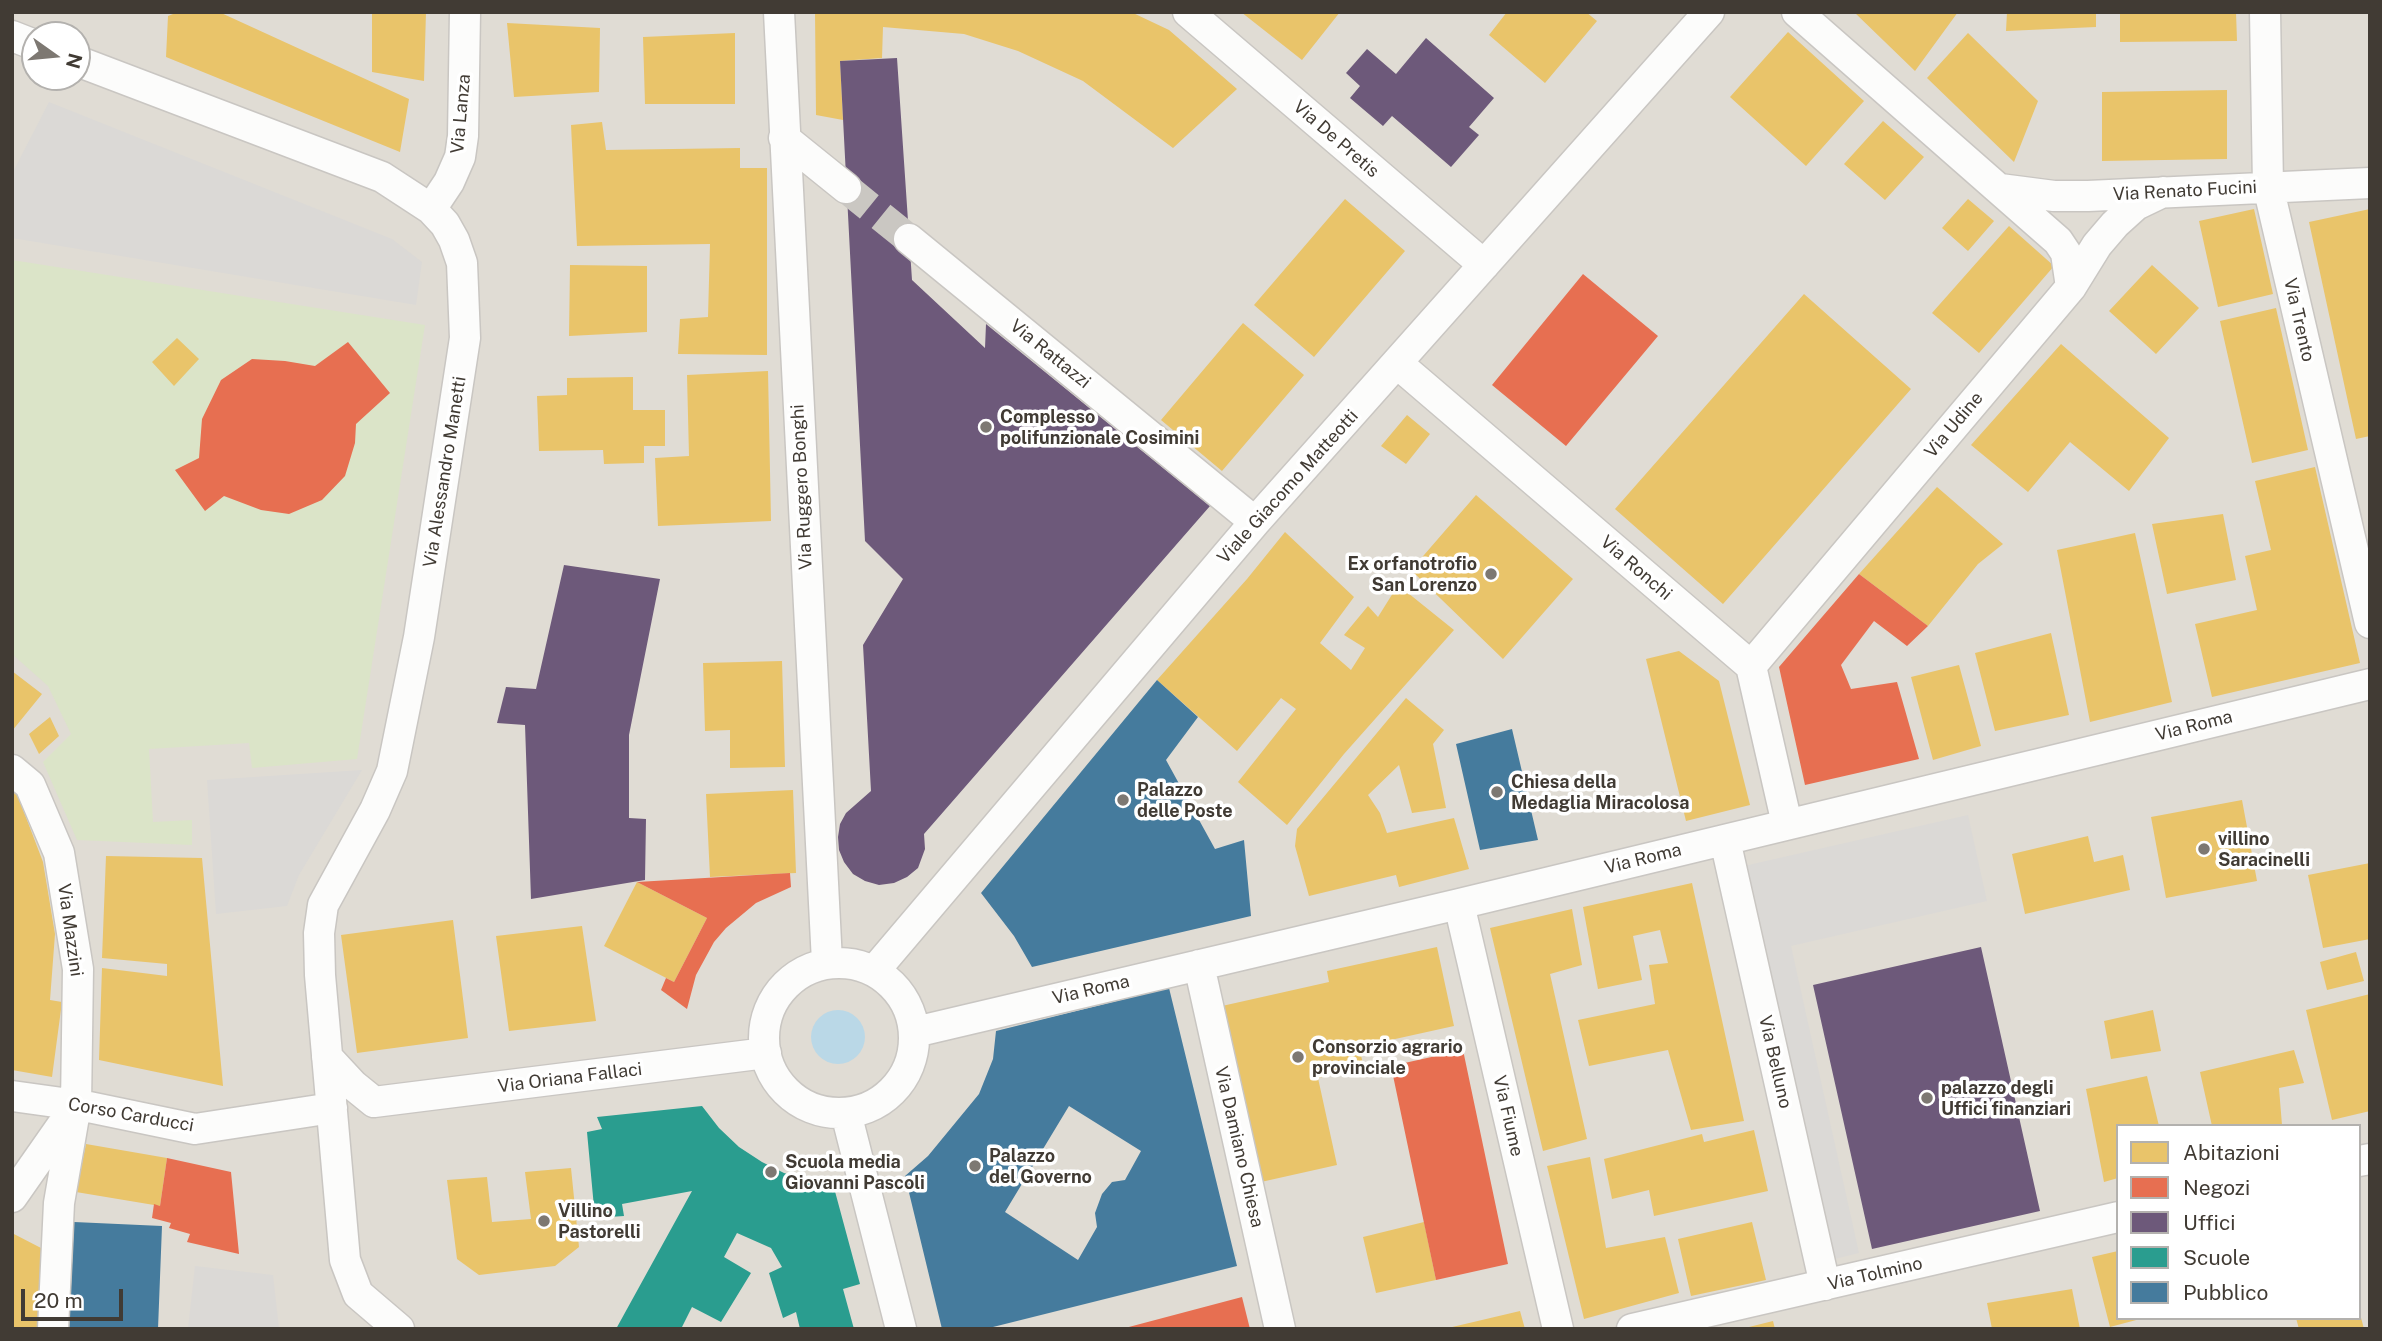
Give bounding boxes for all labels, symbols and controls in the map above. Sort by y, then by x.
north arrow [21,21,91,91]
text: N [62,51,87,71]
street label: Via Lanza [447,73,475,155]
street label: Via De Pretis [1289,96,1383,182]
street label: Via Renato Fucini [2112,176,2258,206]
street label: Via Trento [2279,276,2319,364]
street label: Via Rattazzi [1005,315,1095,393]
street label: Via Alessandro Manetti [419,375,471,569]
street label: Via Udine [1920,388,1988,462]
street label: Via Ruggero Bonghi [787,404,817,570]
place label: Complesso polifunzionale Cosimini [1000,406,1199,448]
street label: Viale Giacomo Matteotti [1213,406,1363,568]
marker: Complesso polifunzionale Cosimini [978,419,994,435]
street label: Via Ronchi [1596,531,1676,605]
place label: Ex orfanotrofio San Lorenzo [1347,553,1477,596]
marker: Ex orfanotrofio San Lorenzo [1483,566,1499,582]
street label: Via Roma [2153,706,2235,746]
place label: Chiesa della Medaglia Miracolosa [1511,771,1689,814]
place label: Palazzo delle Poste [1137,779,1233,822]
marker: Chiesa della Medaglia Miracolosa [1489,784,1505,800]
marker: Palazzo delle Poste [1115,792,1131,808]
place label: villino Saracinelli [2218,828,2310,870]
street label: Via Roma [1602,839,1684,879]
marker: villino Saracinelli [2196,841,2212,857]
street label: Via Mazzini [53,882,87,978]
street label: Via Roma [1050,971,1132,1009]
street label: Via Belluno [1754,1013,1796,1111]
place label: Consorzio agrario provinciale [1312,1036,1463,1078]
marker: Consorzio agrario provinciale [1290,1049,1306,1065]
street label: Via Oriana Fallaci [497,1058,643,1098]
street label: Via Damiano Chiesa [1210,1064,1268,1230]
street label: Via Fiume [1488,1073,1528,1159]
place label: palazzo degli Uffici finanziari [1941,1077,2071,1120]
marker: palazzo degli Uffici finanziari [1919,1090,1935,1106]
street label: Corso Carducci [66,1093,196,1137]
legend [2116,1124,2361,1320]
text: Abitazioni [2183,1140,2280,1165]
place label: Palazzo del Governo [989,1145,1092,1188]
place label: Scuola media Giovanni Pascoli [785,1151,925,1194]
marker: Palazzo del Governo [967,1158,983,1174]
marker: Scuola media Giovanni Pascoli [763,1164,779,1180]
text: Negozi [2183,1175,2250,1200]
place label: Villino Pastorelli [558,1200,641,1242]
text: Uffici [2183,1210,2235,1235]
marker: Villino Pastorelli [536,1213,552,1229]
text: Scuole [2183,1245,2250,1270]
street label: Via Tolmino [1826,1253,1924,1295]
scale bar [24,1274,126,1318]
text: Pubblico [2183,1280,2268,1305]
text: 20 m [34,1288,83,1313]

